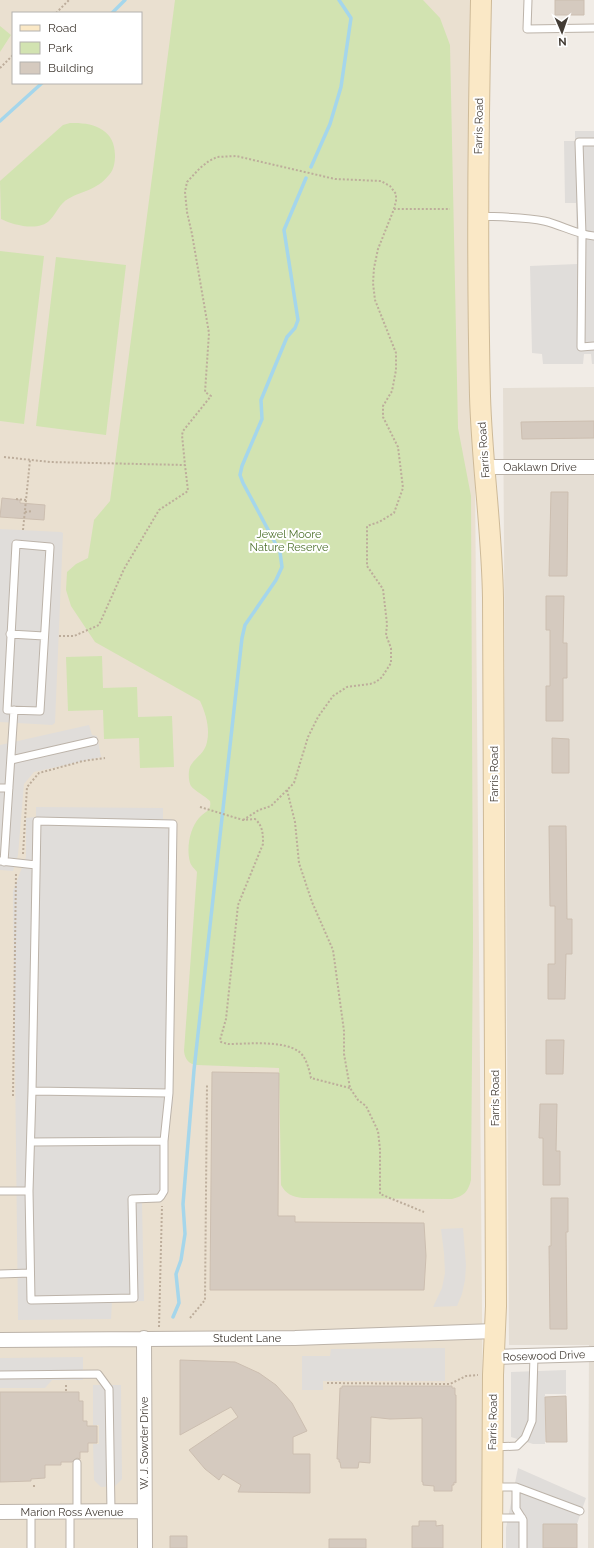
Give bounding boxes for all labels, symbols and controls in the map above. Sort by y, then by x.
legend [12,12,142,84]
north arrow [542,12,582,52]
text: Road [48,21,77,35]
text: N [558,35,567,48]
text: Park [48,41,73,55]
text: Building [48,61,94,75]
street label: Farris Road [472,98,486,154]
street label: Farris Road [476,421,492,479]
street label: Oaklawn Drive [503,461,577,474]
park label: Jewel Moore Nature Reserve [250,528,329,554]
street label: Farris Road [488,746,501,802]
street label: Farris Road [489,1070,502,1126]
street label: Student Lane [213,1332,282,1345]
street label: Rosewood Drive [502,1348,586,1364]
street label: Farris Road [486,1394,500,1450]
street label: W. J. Sowder Drive [138,1396,151,1490]
street label: Marion Ross Avenue [21,1506,124,1519]

